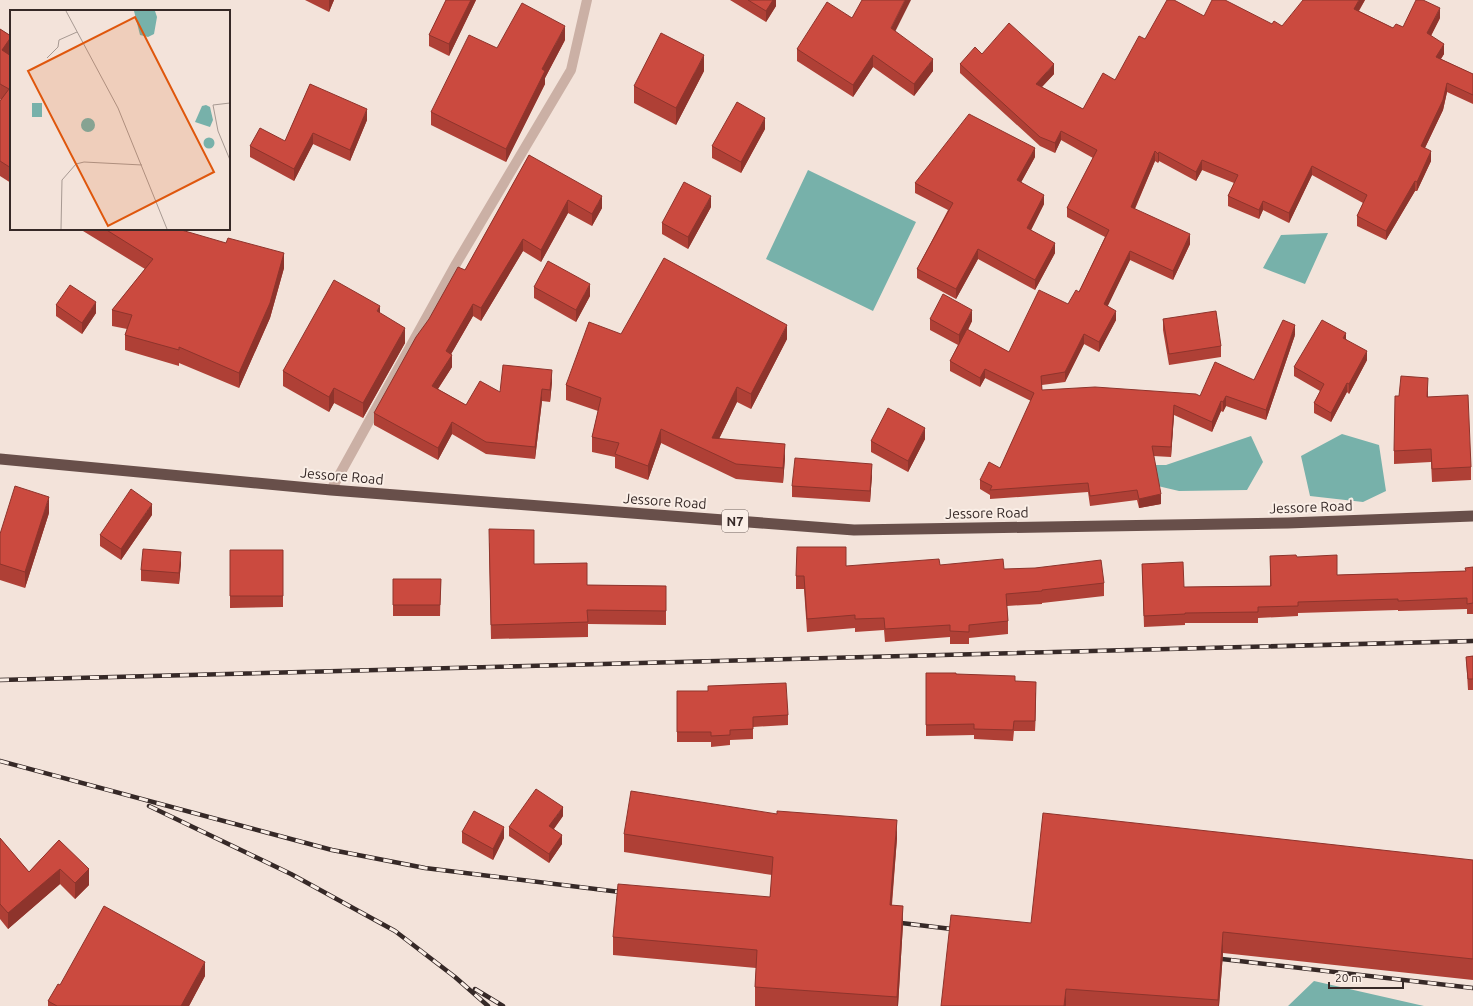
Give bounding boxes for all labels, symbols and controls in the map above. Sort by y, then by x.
inset map [10,10,230,230]
street label: Jessore Road [300,464,384,488]
street label: Jessore Road [623,490,707,512]
street label: Jessore Road [1269,498,1353,516]
street label: Jessore Road [945,504,1029,522]
road number: N7 [722,510,748,532]
scale bar [1329,964,1403,990]
text: 20 m [1335,971,1362,984]

